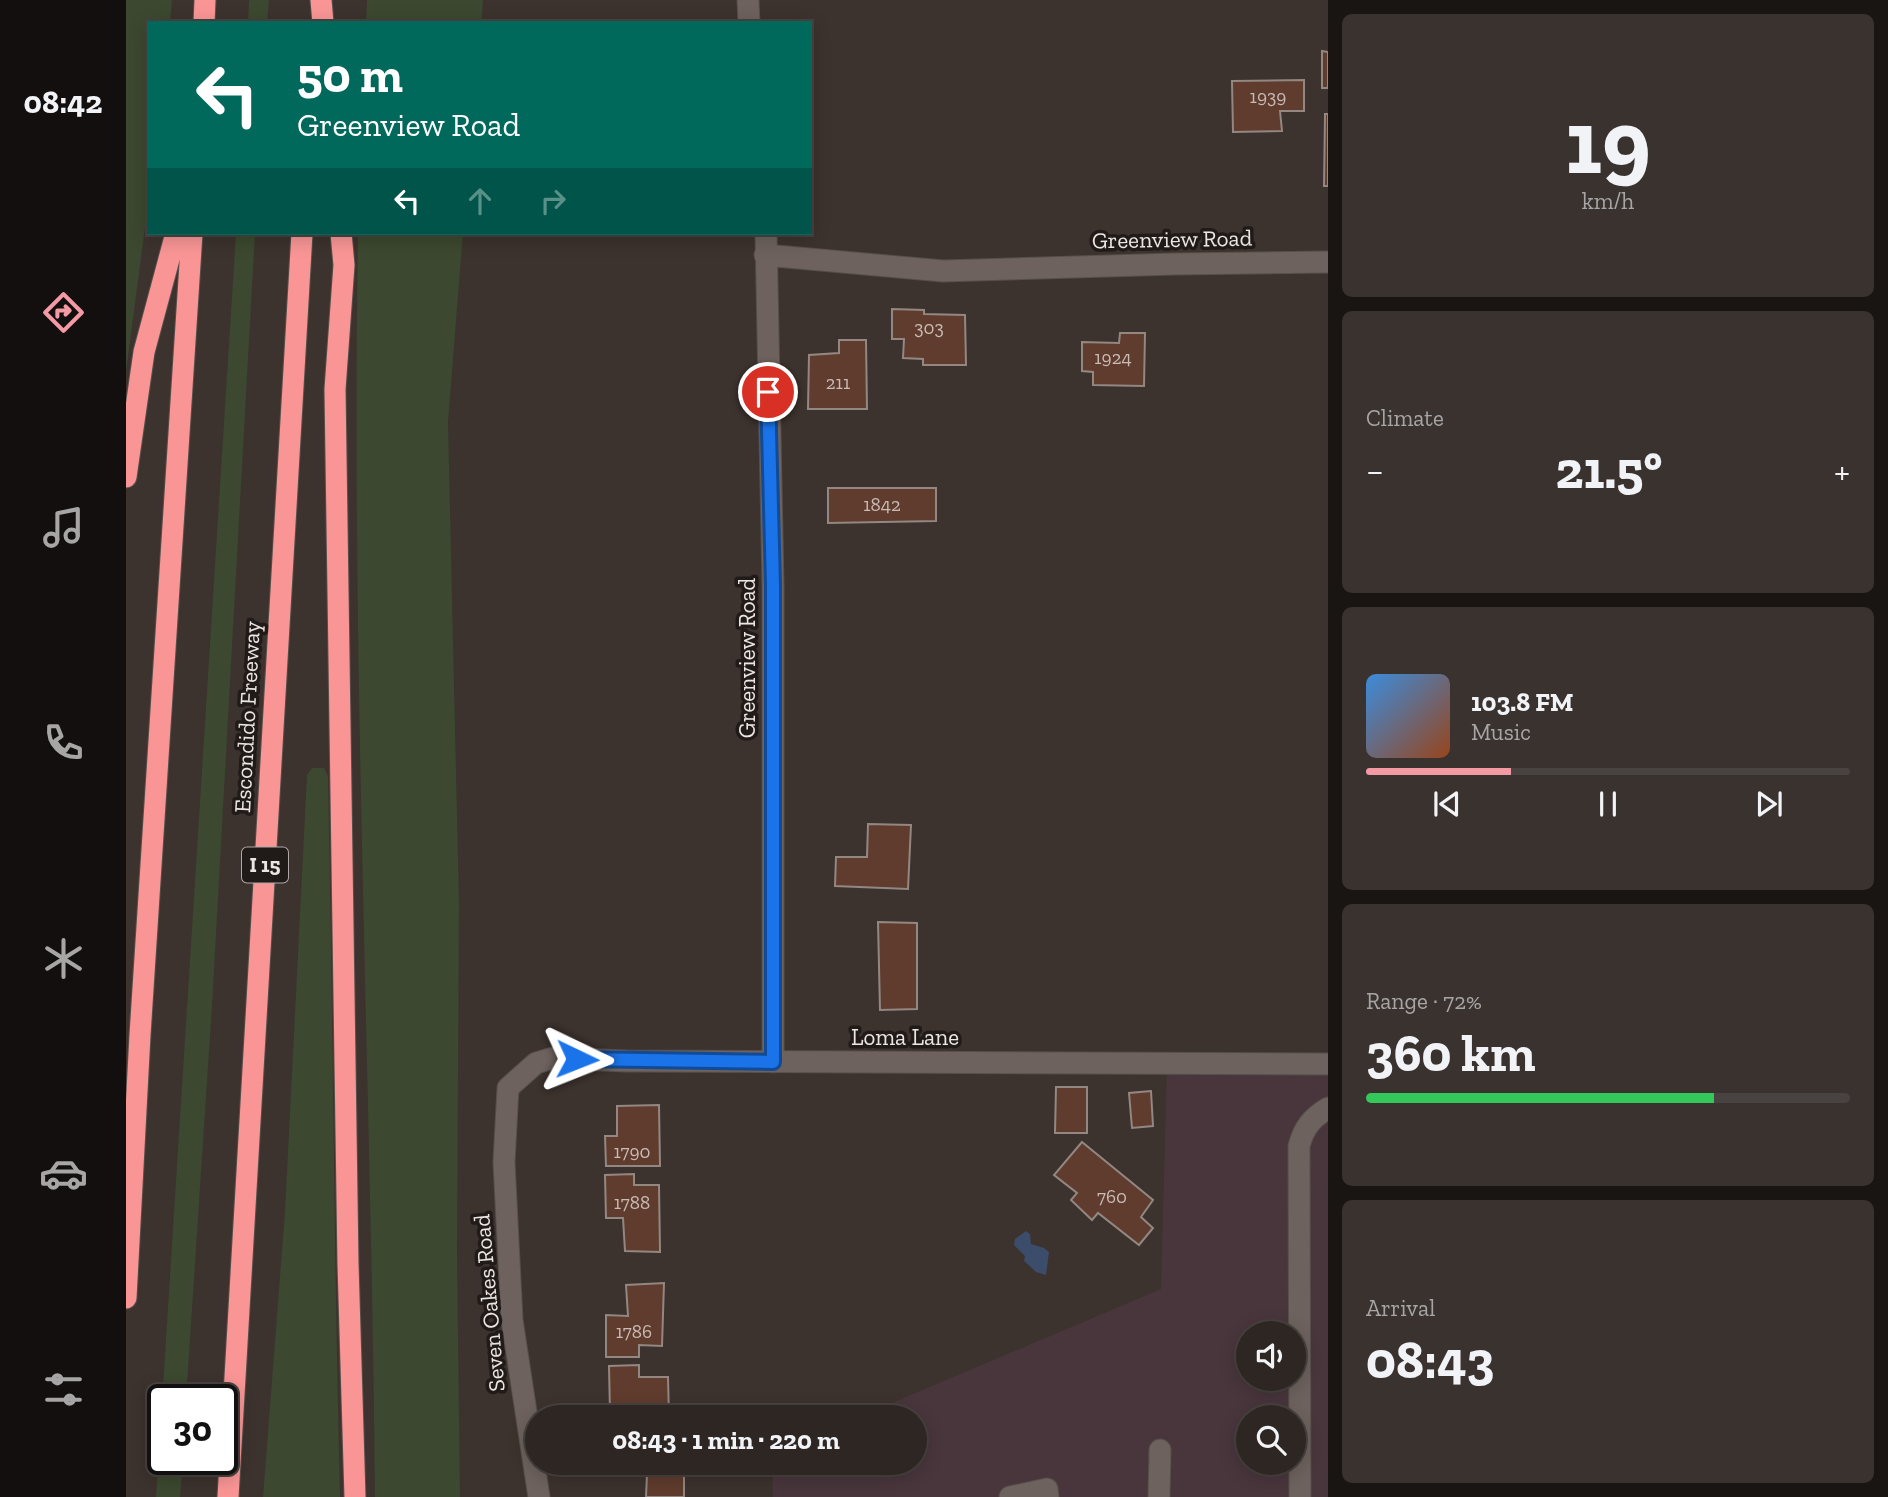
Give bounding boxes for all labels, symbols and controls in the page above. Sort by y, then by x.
text: 50 m [297,46,403,105]
icon: left [182,49,273,140]
text: 08:42 [23,83,103,121]
house number: 1939 [1250,85,1286,108]
text: 19 [1565,87,1651,196]
text: Greenview Road [297,106,520,144]
icon: left [388,182,426,220]
icon: ahead [461,182,499,220]
icon: right [534,182,572,220]
text: km/h [1582,187,1634,215]
street label: Greenview Road [1092,224,1253,254]
icon: directions [39,288,88,337]
house number: 303 [914,316,944,339]
house number: 1924 [1094,346,1132,369]
pin [738,362,798,422]
house number: 211 [826,371,850,394]
icon: arrive [749,373,787,411]
text: Climate [1366,404,1444,432]
text: 21.5° [1555,439,1662,501]
text: − [1366,448,1384,494]
text: + [1834,448,1850,494]
house number: 1842 [863,493,901,516]
icon: music [39,503,88,552]
street label: Greenview Road [733,577,761,738]
street label: Escondido Freeway [228,620,266,814]
text: 103.8 FM [1471,686,1573,718]
icon: phone [39,718,88,767]
text: Music [1471,718,1531,746]
icon: previous [1428,785,1466,823]
icon: pause [1589,785,1627,823]
icon: next [1750,785,1788,823]
road number: I 15 [242,848,288,882]
icon: climate [39,934,88,983]
text: Range · 72% [1366,987,1482,1015]
position arrow [540,1022,614,1096]
text: 360 km [1366,1022,1536,1084]
street label: Loma Lane [851,1023,959,1051]
house number: 1790 [614,1140,651,1163]
icon: car [39,1149,88,1198]
house number: 760 [1097,1185,1127,1208]
house number: 1788 [614,1191,650,1214]
street label: Seven Oakes Road [467,1213,511,1393]
text: Arrival [1366,1294,1435,1322]
house number: 1786 [616,1320,652,1343]
map controls [1236,1321,1306,1475]
button: sound [1236,1321,1306,1391]
text: 08:43 [1366,1329,1494,1391]
icon: filters [39,1365,88,1414]
speed limit sign: 30 [147,1384,238,1475]
button: search [1236,1405,1306,1475]
text: 08:43 · 1 min · 220 m [612,1424,840,1456]

